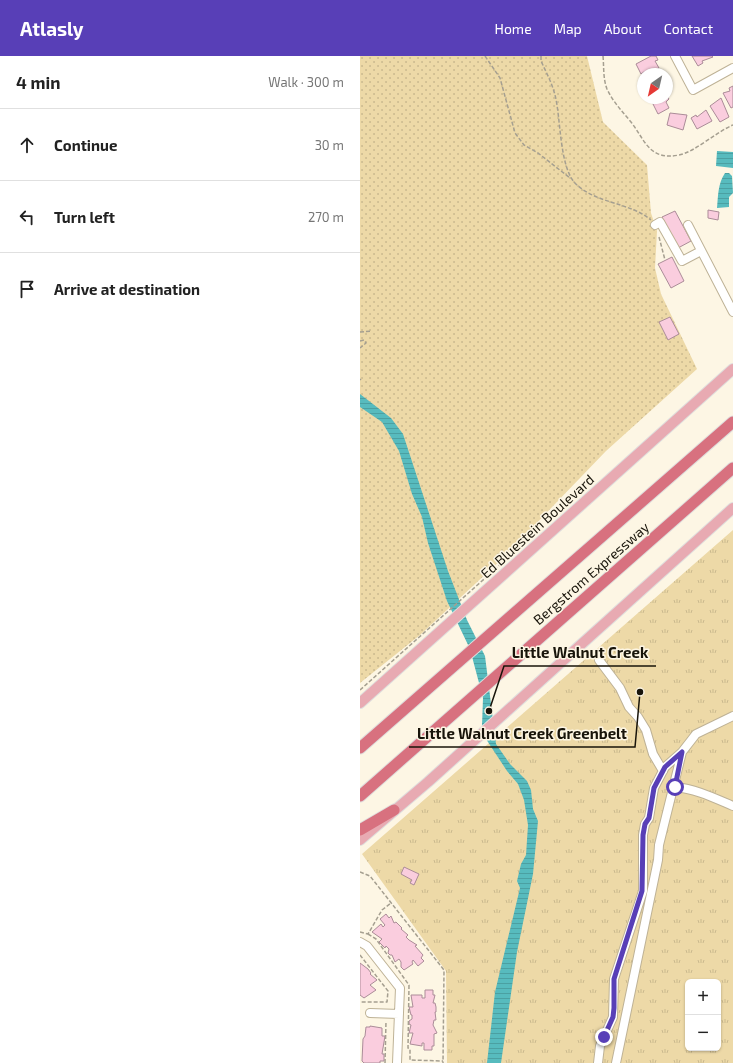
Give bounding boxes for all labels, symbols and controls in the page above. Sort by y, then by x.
text: Atlasly [20,17,84,40]
text: Home [495,20,532,37]
text: Map [554,20,582,37]
text: About [604,20,642,37]
text: Contact [664,20,713,37]
north arrow [637,68,673,104]
text: 4 min [16,72,60,92]
text: Walk · 300 m [268,74,344,90]
icon: ahead [16,134,38,156]
text: Continue [54,136,117,154]
text: 30 m [315,137,344,153]
icon: left [16,206,38,228]
text: Turn left [54,208,115,226]
text: 270 m [308,209,344,225]
icon: arrive [16,278,38,300]
text: Arrive at destination [54,280,200,298]
street label: Ed Bluestein Boulevard [477,471,597,581]
street label: Bergstrom Expressway [530,518,653,628]
callout: Little Walnut Creek [504,639,656,666]
text: Little Walnut Creek [512,643,649,661]
callout: Little Walnut Creek Greenbelt [409,720,635,747]
text: Little Walnut Creek Greenbelt [417,724,627,742]
route start [666,778,684,796]
map controls [685,979,721,1051]
button: + [685,979,721,1015]
button: − [685,1015,721,1051]
route end [595,1028,613,1046]

